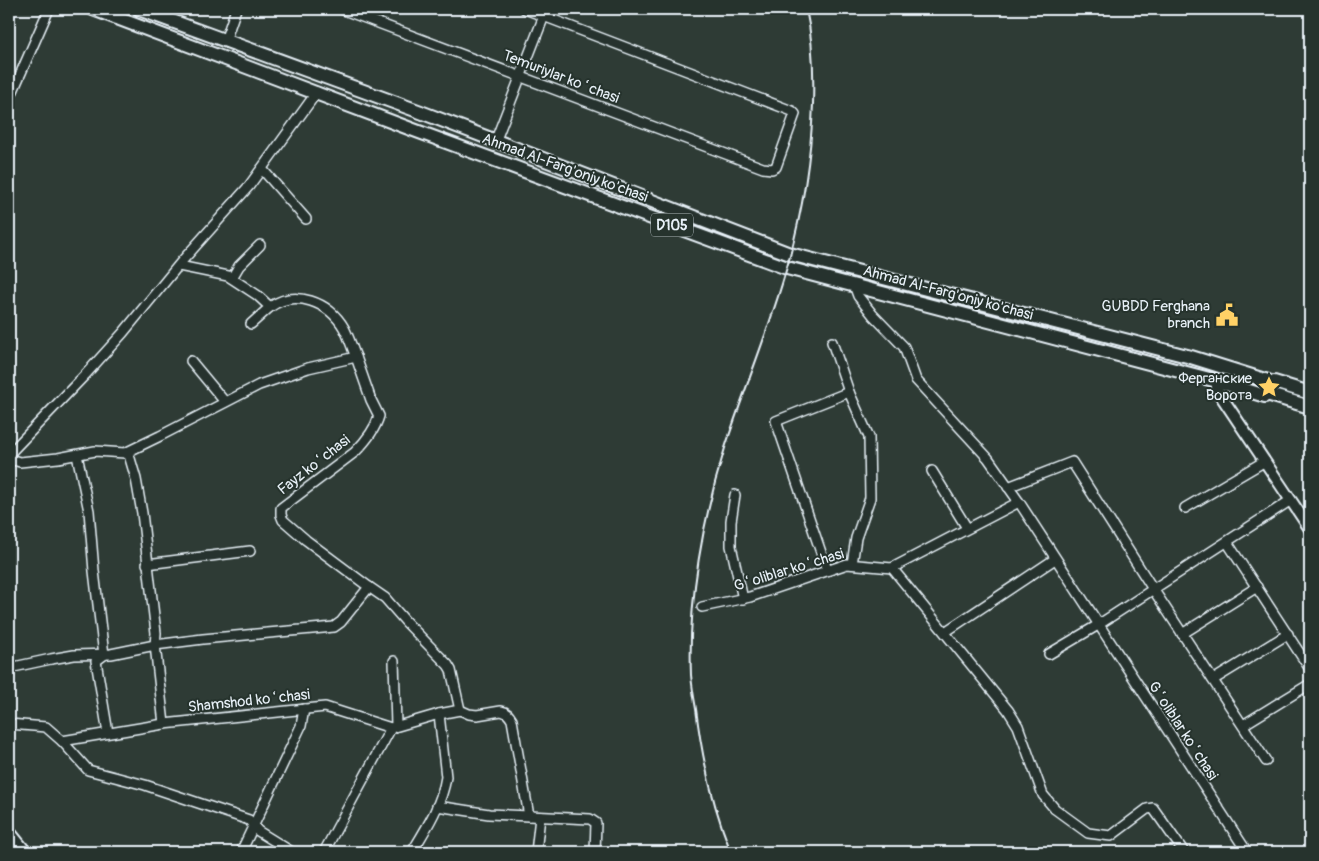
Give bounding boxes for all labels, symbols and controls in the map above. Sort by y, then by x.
street label: Temuriylar koʻchasi [500,46,622,108]
street label: Ahmad Al-Farg'oniy ko'chasi [479,129,651,207]
road number: D105 [651,214,693,236]
street label: Ahmad Al-Farg'oniy ko'chasi [861,261,1035,325]
place label: GUBDD Ferghana branch [1102,297,1210,333]
public building icon: GUBDD Ferghana branch [1214,302,1240,328]
place label: Ферганские Ворота [1178,369,1253,405]
place icon: Ферганские Ворота [1256,374,1282,400]
street label: Fayz koʻchasi [274,431,354,499]
street label: Gʻoliblar koʻchasi [732,544,847,596]
street label: Gʻoliblar koʻchasi [1144,678,1222,784]
street label: Shamshod koʻchasi [187,685,311,717]

